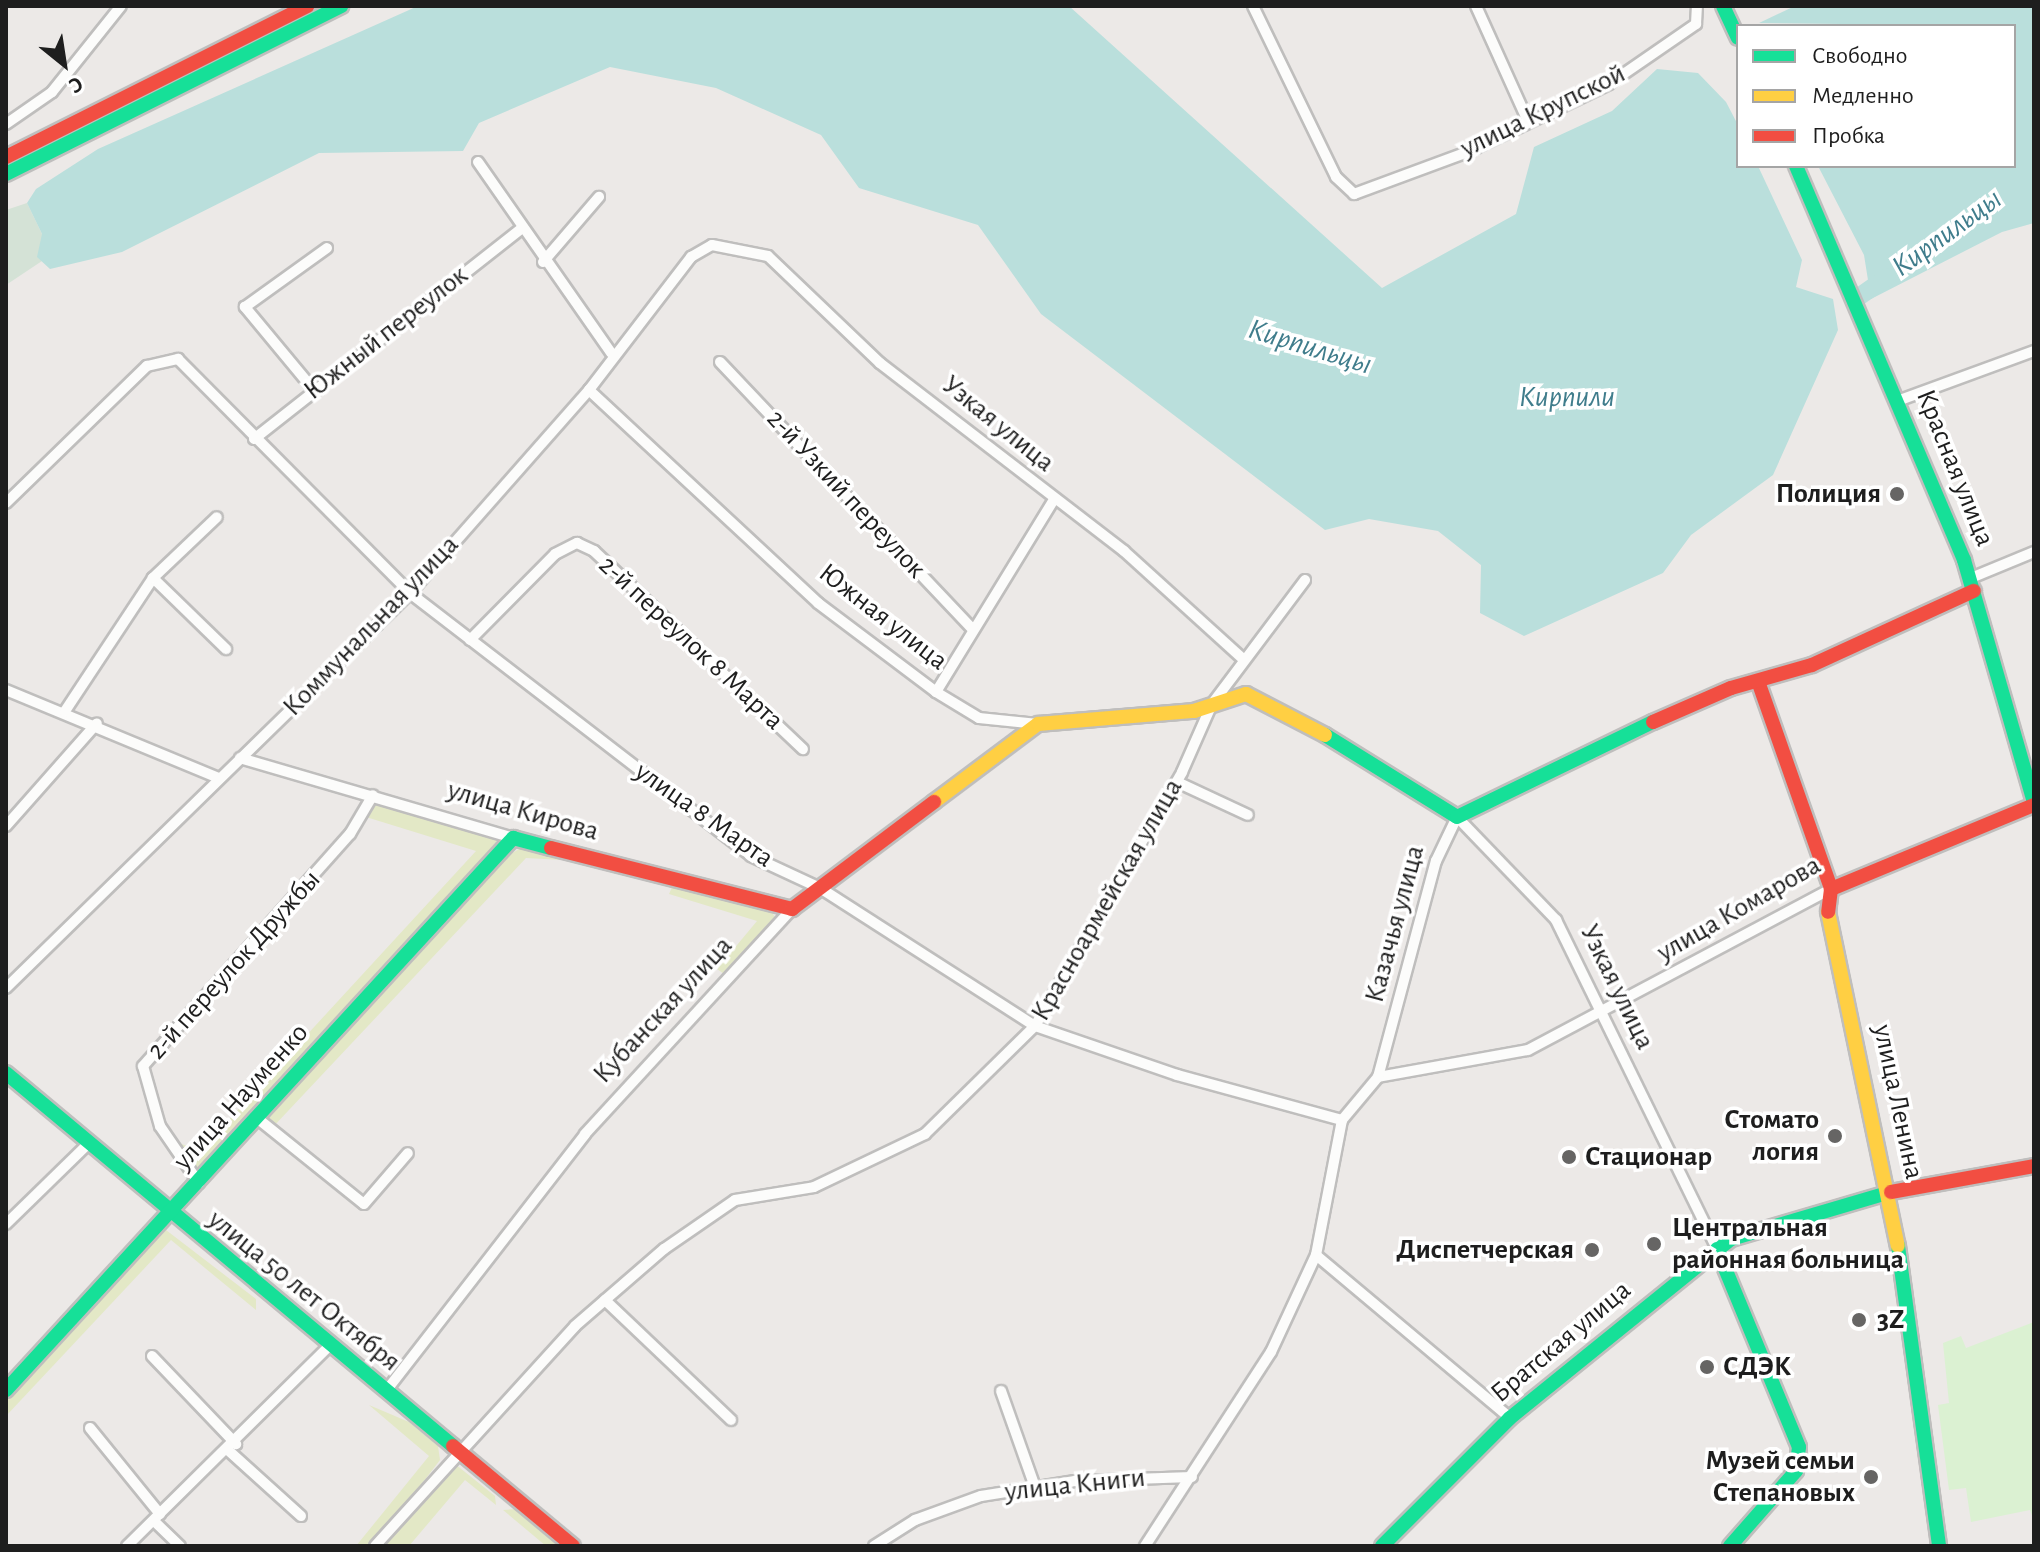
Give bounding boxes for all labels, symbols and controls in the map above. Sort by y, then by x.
north arrow [24,24,104,104]
legend [1736,24,2016,168]
text: Свободно [1812,44,1907,68]
street label: улица Крупской [1455,57,1631,165]
text: С [65,72,87,97]
text: Медленно [1812,84,1914,108]
text: Пробка [1812,124,1885,148]
water label: Кирпильцы [1885,181,2009,285]
street label: Южный переулок [297,259,475,407]
water label: Кирпильцы [1244,311,1376,383]
street label: Узкая улица [935,368,1061,480]
water label: Кирпили [1519,379,1615,415]
street label: Красная улица [1908,385,2002,551]
street label: 2-й Узкий переулок [759,403,933,585]
place label: Полиция [1776,477,1881,511]
marker: Полиция [1888,485,1906,503]
street label: Коммунальная улица [276,528,466,724]
street label: 2-й переулок 8 Марта [592,549,790,737]
street label: Южная улица [812,556,954,678]
street label: улица 8 Марта [628,755,780,875]
street label: улица Кирова [444,773,602,849]
street label: Красноармейская улица [1024,773,1190,1027]
street label: Казачья улица [1358,842,1432,1006]
street label: улица Комарова [1651,849,1827,969]
street label: 2-й переулок Дружбы [140,863,328,1067]
street label: Узкая улица [1572,919,1662,1055]
street label: Кубанская улица [586,929,740,1091]
street label: улица Науменко [166,1017,316,1177]
street label: улица Ленина [1865,1022,1931,1182]
place label: Стомато логия [1724,1103,1819,1169]
marker: Стомато логия [1826,1127,1844,1145]
place label: Стационар [1585,1140,1712,1174]
marker: Стационар [1560,1148,1578,1166]
street label: улица 50 лет Октября [201,1203,407,1379]
place label: Центральная районная больница [1672,1211,1904,1277]
place label: Диспетчерская [1396,1233,1574,1267]
marker: Центральная районная больница [1643,1233,1665,1255]
marker: Диспетчерская [1581,1239,1603,1261]
street label: Братская улица [1484,1274,1638,1410]
place label: 3Z [1877,1303,1904,1337]
marker: 3Z [1848,1309,1870,1331]
place label: СДЭК [1723,1350,1791,1384]
marker: СДЭК [1698,1358,1716,1376]
place label: Музей семьи Степановых [1706,1444,1855,1510]
street label: улица Книги [1003,1461,1147,1509]
marker: Музей семьи Степановых [1862,1468,1880,1486]

